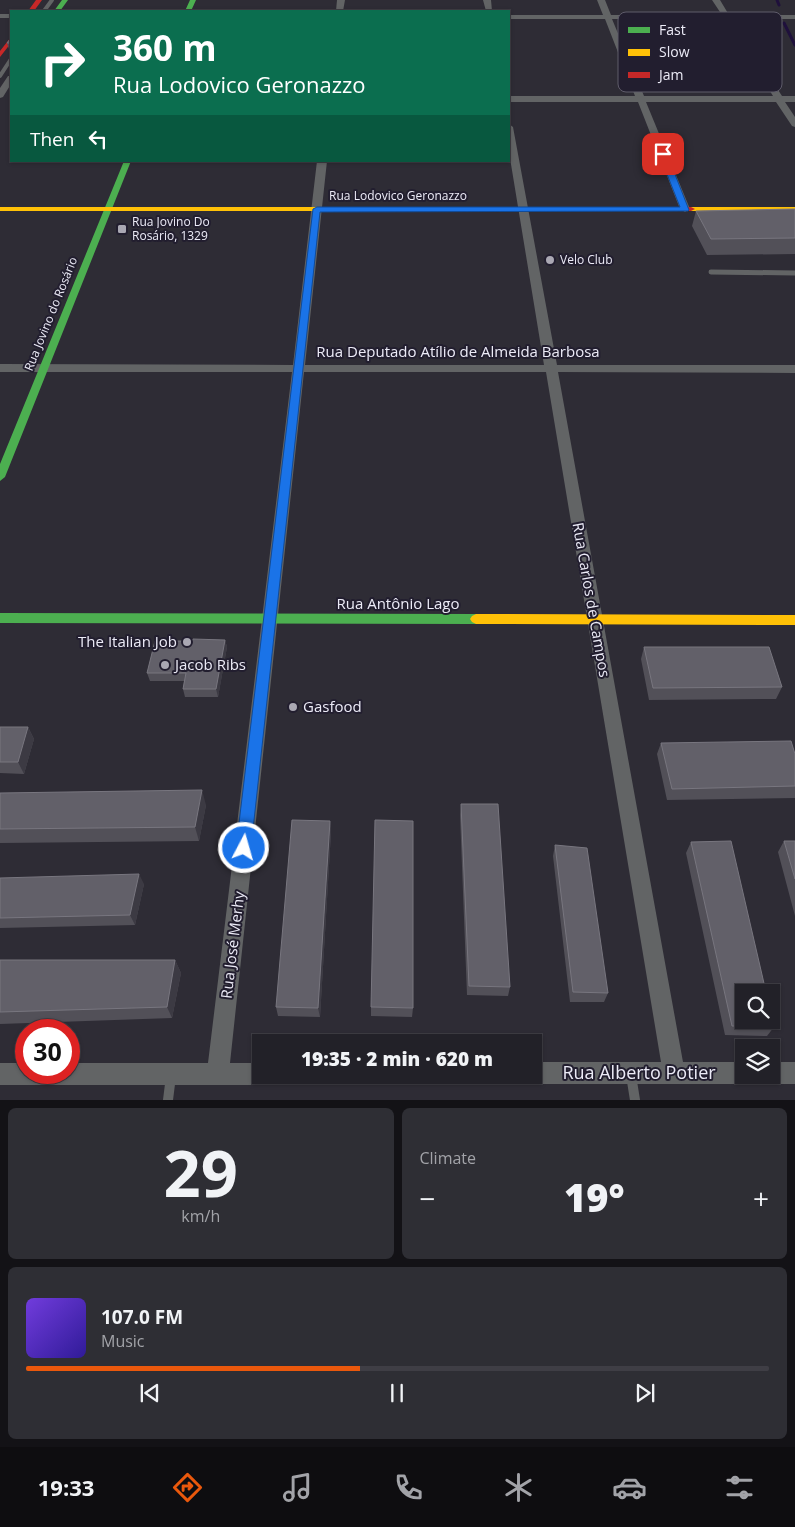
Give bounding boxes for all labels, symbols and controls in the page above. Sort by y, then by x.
legend [618,12,782,92]
text: Fast [659,20,686,39]
text: 360 m [113,24,217,71]
icon: right [30,30,95,95]
text: Slow [659,42,690,61]
text: Jam [657,65,684,84]
text: Rua Lodovico Geronazzo [113,69,366,99]
icon: left [84,125,112,153]
text: Then [30,126,74,152]
pin [642,133,684,175]
icon: arrive [649,140,677,168]
street label: Rua Lodovico Geronazzo [329,187,467,204]
place label: Rua Jovino Do Rosário, 1329 [132,213,210,244]
marker: Rua Jovino Do Rosário, 1329 [116,223,128,235]
place label: Velo Club [560,251,613,268]
street label: Rua Jovino do Rosário [20,254,81,373]
marker: Velo Club [544,254,556,266]
street label: Rua Deputado Atílio de Almeida Barbosa [316,341,600,361]
street label: Rua Carlos de Campos [569,521,615,679]
street label: Rua Antônio Lago [337,593,459,613]
place label: The Italian Job [78,631,177,651]
marker: The Italian Job [181,636,193,648]
place label: Jacob Ribs [173,654,246,674]
marker: Jacob Ribs [159,659,171,671]
place label: Gasfood [303,696,362,716]
marker: Gasfood [287,701,299,713]
position arrow [217,821,269,873]
street label: Rua José Merhy [216,890,249,1000]
map controls [735,984,780,1084]
button: search [735,984,780,1029]
speed limit sign: 30 [15,1019,80,1084]
button: layers [735,1039,780,1084]
text: 19:35 · 2 min · 620 m [301,1046,493,1072]
street label: Rua Alberto Potier [562,1060,716,1084]
text: 29 [164,1128,238,1216]
text: Climate [420,1147,476,1169]
text: 19° [564,1171,625,1223]
text: − [420,1179,436,1217]
text: + [753,1179,769,1217]
text: km/h [181,1205,220,1227]
text: 107.0 FM [101,1304,183,1330]
text: Music [101,1330,145,1352]
icon: previous [136,1379,164,1407]
icon: pause [383,1379,411,1407]
icon: next [631,1379,659,1407]
icon: directions [170,1470,205,1505]
icon: music [280,1470,315,1505]
icon: phone [391,1470,426,1505]
icon: climate [501,1470,536,1505]
icon: car [612,1470,647,1505]
icon: filters [722,1470,757,1505]
text: 19:33 [38,1472,94,1502]

